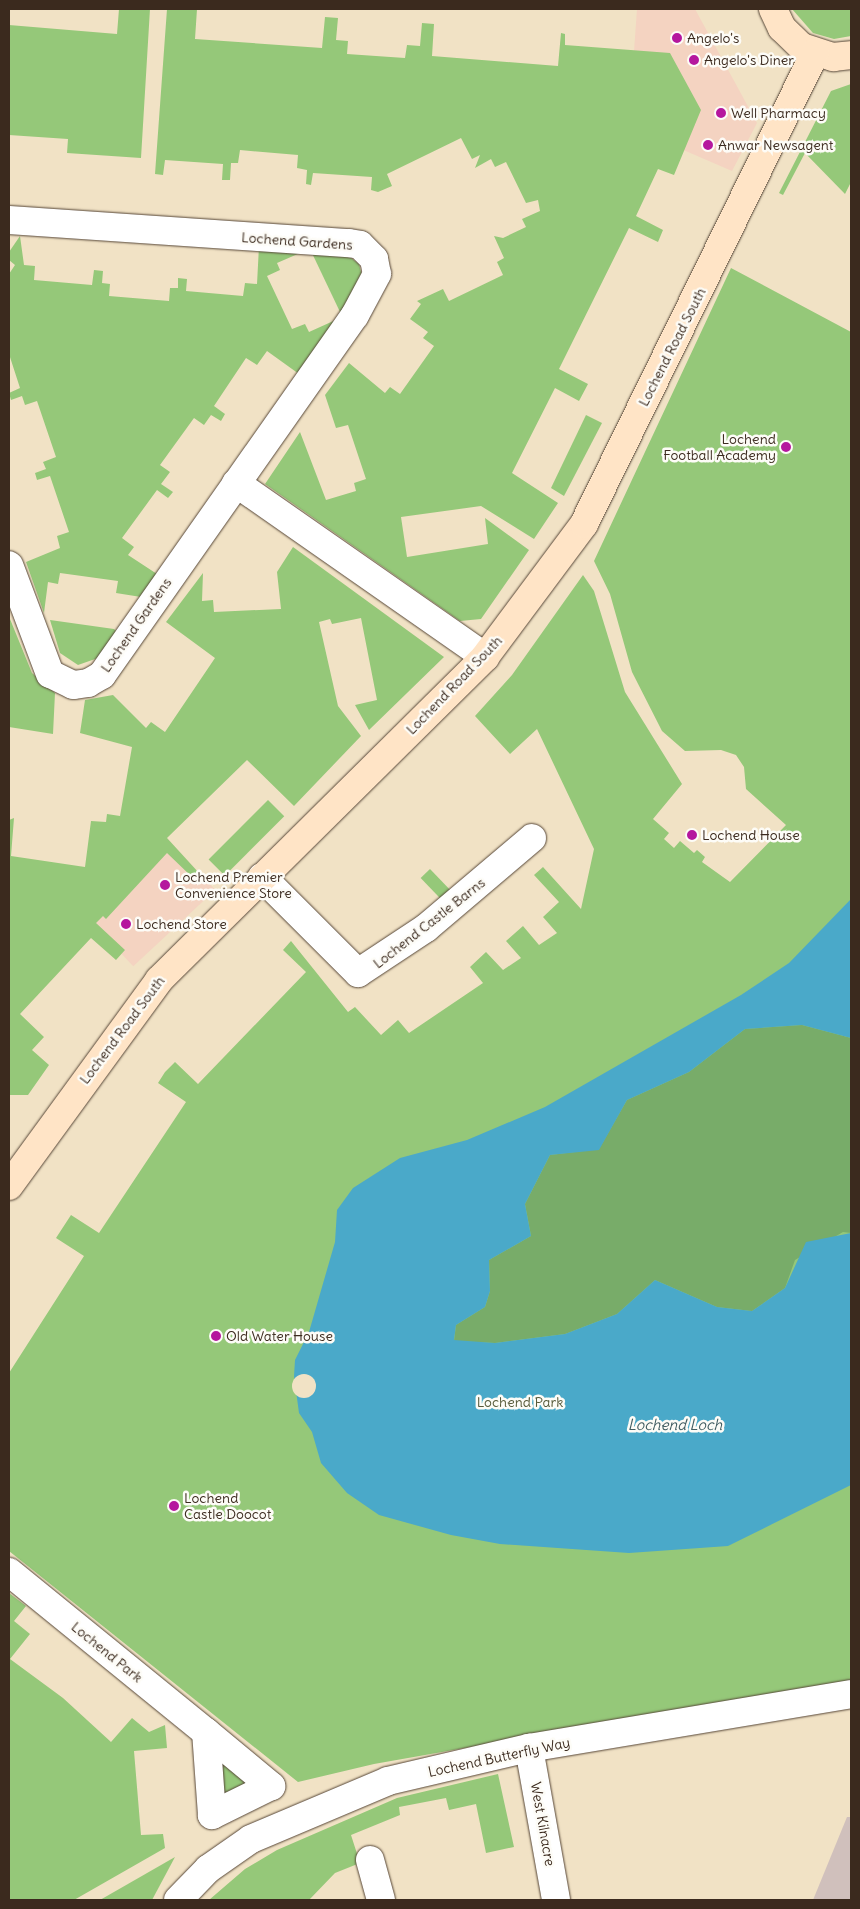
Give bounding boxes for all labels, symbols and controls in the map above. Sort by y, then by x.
place label: Angelo's [687,30,739,46]
marker: Angelo's [671,32,683,44]
place label: Angelo's Diner [704,52,794,68]
marker: Angelo's Diner [688,54,700,66]
place label: Well Pharmacy [731,105,826,121]
marker: Well Pharmacy [715,107,727,119]
place label: Anwar Newsagent [718,137,834,153]
marker: Anwar Newsagent [702,139,714,151]
street label: Lochend Gardens [241,229,353,253]
street label: Lochend Road South [635,285,709,409]
place label: Lochend Football Academy [663,431,776,464]
marker: Lochend Football Academy [780,441,792,453]
street label: Lochend Gardens [97,574,175,676]
street label: Lochend Road South [403,632,505,738]
place label: Lochend House [702,827,800,843]
marker: Lochend House [686,829,698,841]
place label: Lochend Premier Convenience Store [175,869,292,902]
street label: Lochend Castle Barns [370,874,488,972]
marker: Lochend Premier Convenience Store [159,879,171,891]
place label: Lochend Store [136,916,227,932]
marker: Lochend Store [120,918,132,930]
street label: Lochend Road South [76,973,168,1087]
place label: Old Water House [226,1328,333,1344]
marker: Old Water House [210,1330,222,1342]
park label: Lochend Park [477,1394,563,1410]
water label: Lochend Loch [628,1416,722,1434]
place label: Lochend Castle Doocot [184,1490,271,1522]
marker: Lochend Castle Doocot [168,1500,180,1512]
street label: Lochend Park [68,1618,146,1686]
street label: Lochend Butterfly Way [426,1734,572,1780]
street label: West Kilnacre [527,1781,559,1867]

